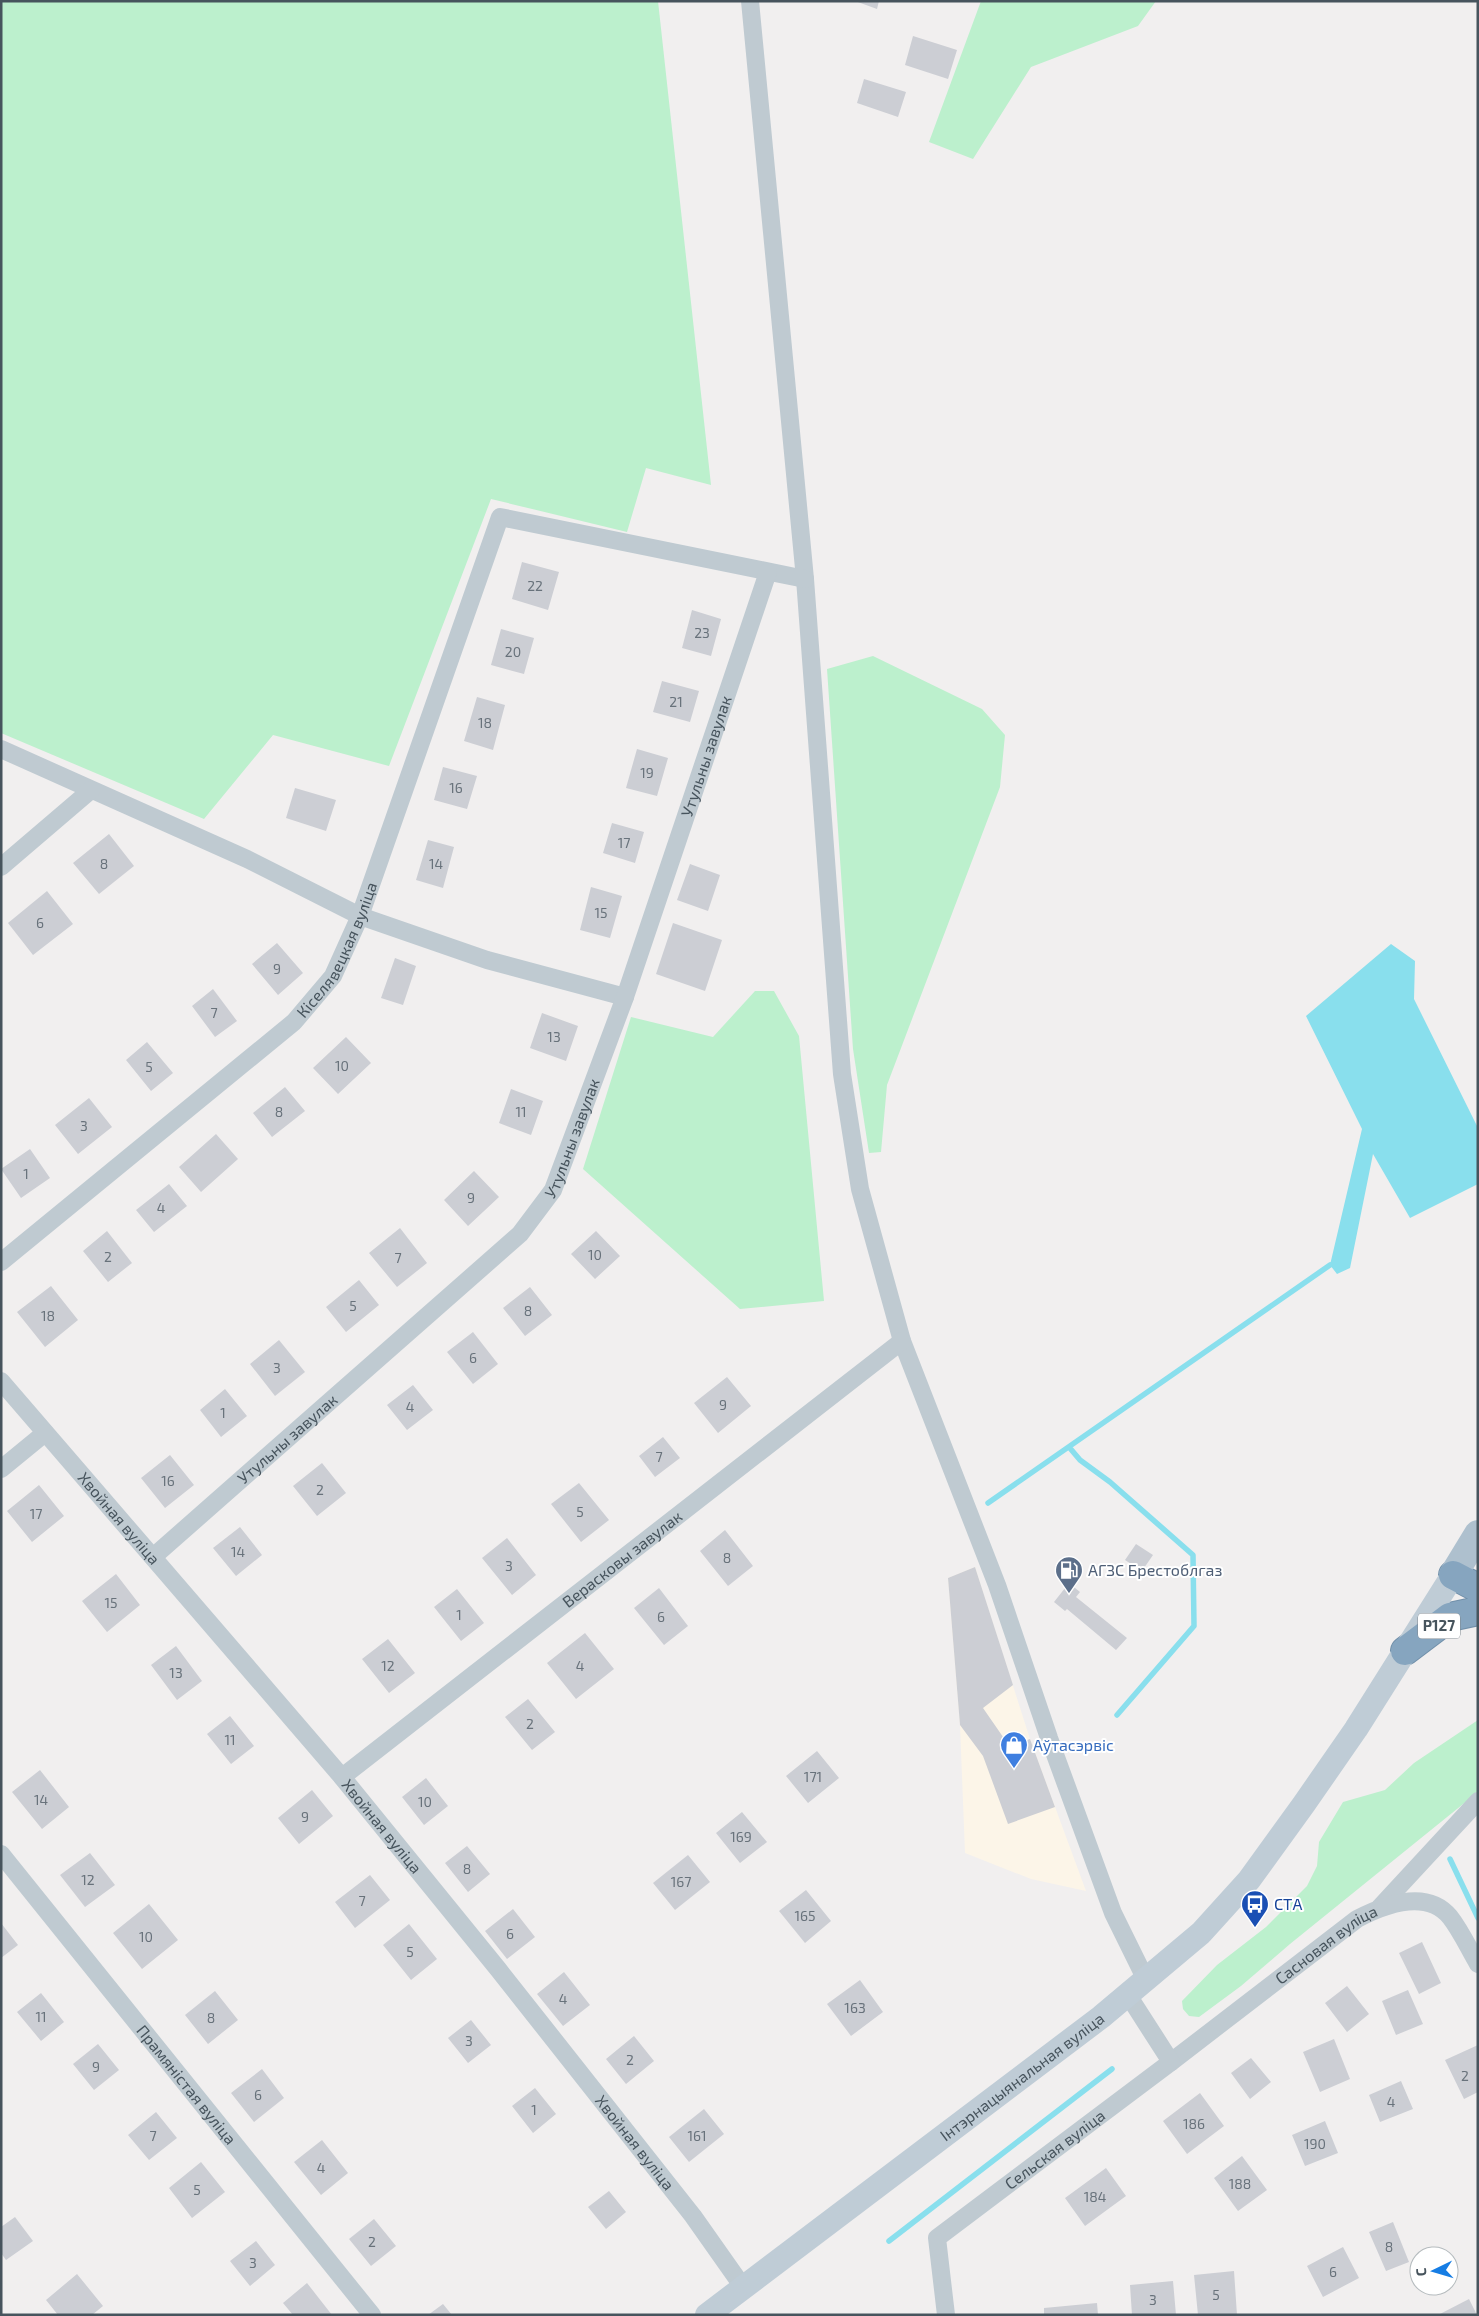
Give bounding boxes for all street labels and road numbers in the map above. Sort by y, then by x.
street label: Утульны завулак [676,693,735,819]
street label: Кіселявецкая вуліца [292,879,380,1021]
street label: Утульны завулак [540,1075,603,1202]
street label: Утульны завулак [233,1389,341,1487]
street label: Хвойная вуліца [75,1468,164,1568]
street label: Верасковы завулак [558,1506,686,1611]
road number: Р127 [1418,1614,1460,1638]
street label: Хвойная вуліца [338,1775,426,1877]
street label: Сасновая вуліца [1271,1901,1380,1988]
street label: Інтэрнацыянальная вуліца [936,2008,1108,2144]
street label: Прамяністая вуліца [133,2021,241,2148]
street label: Хвойная вуліца [592,2091,679,2194]
street label: Сельская вуліца [1001,2105,1108,2193]

